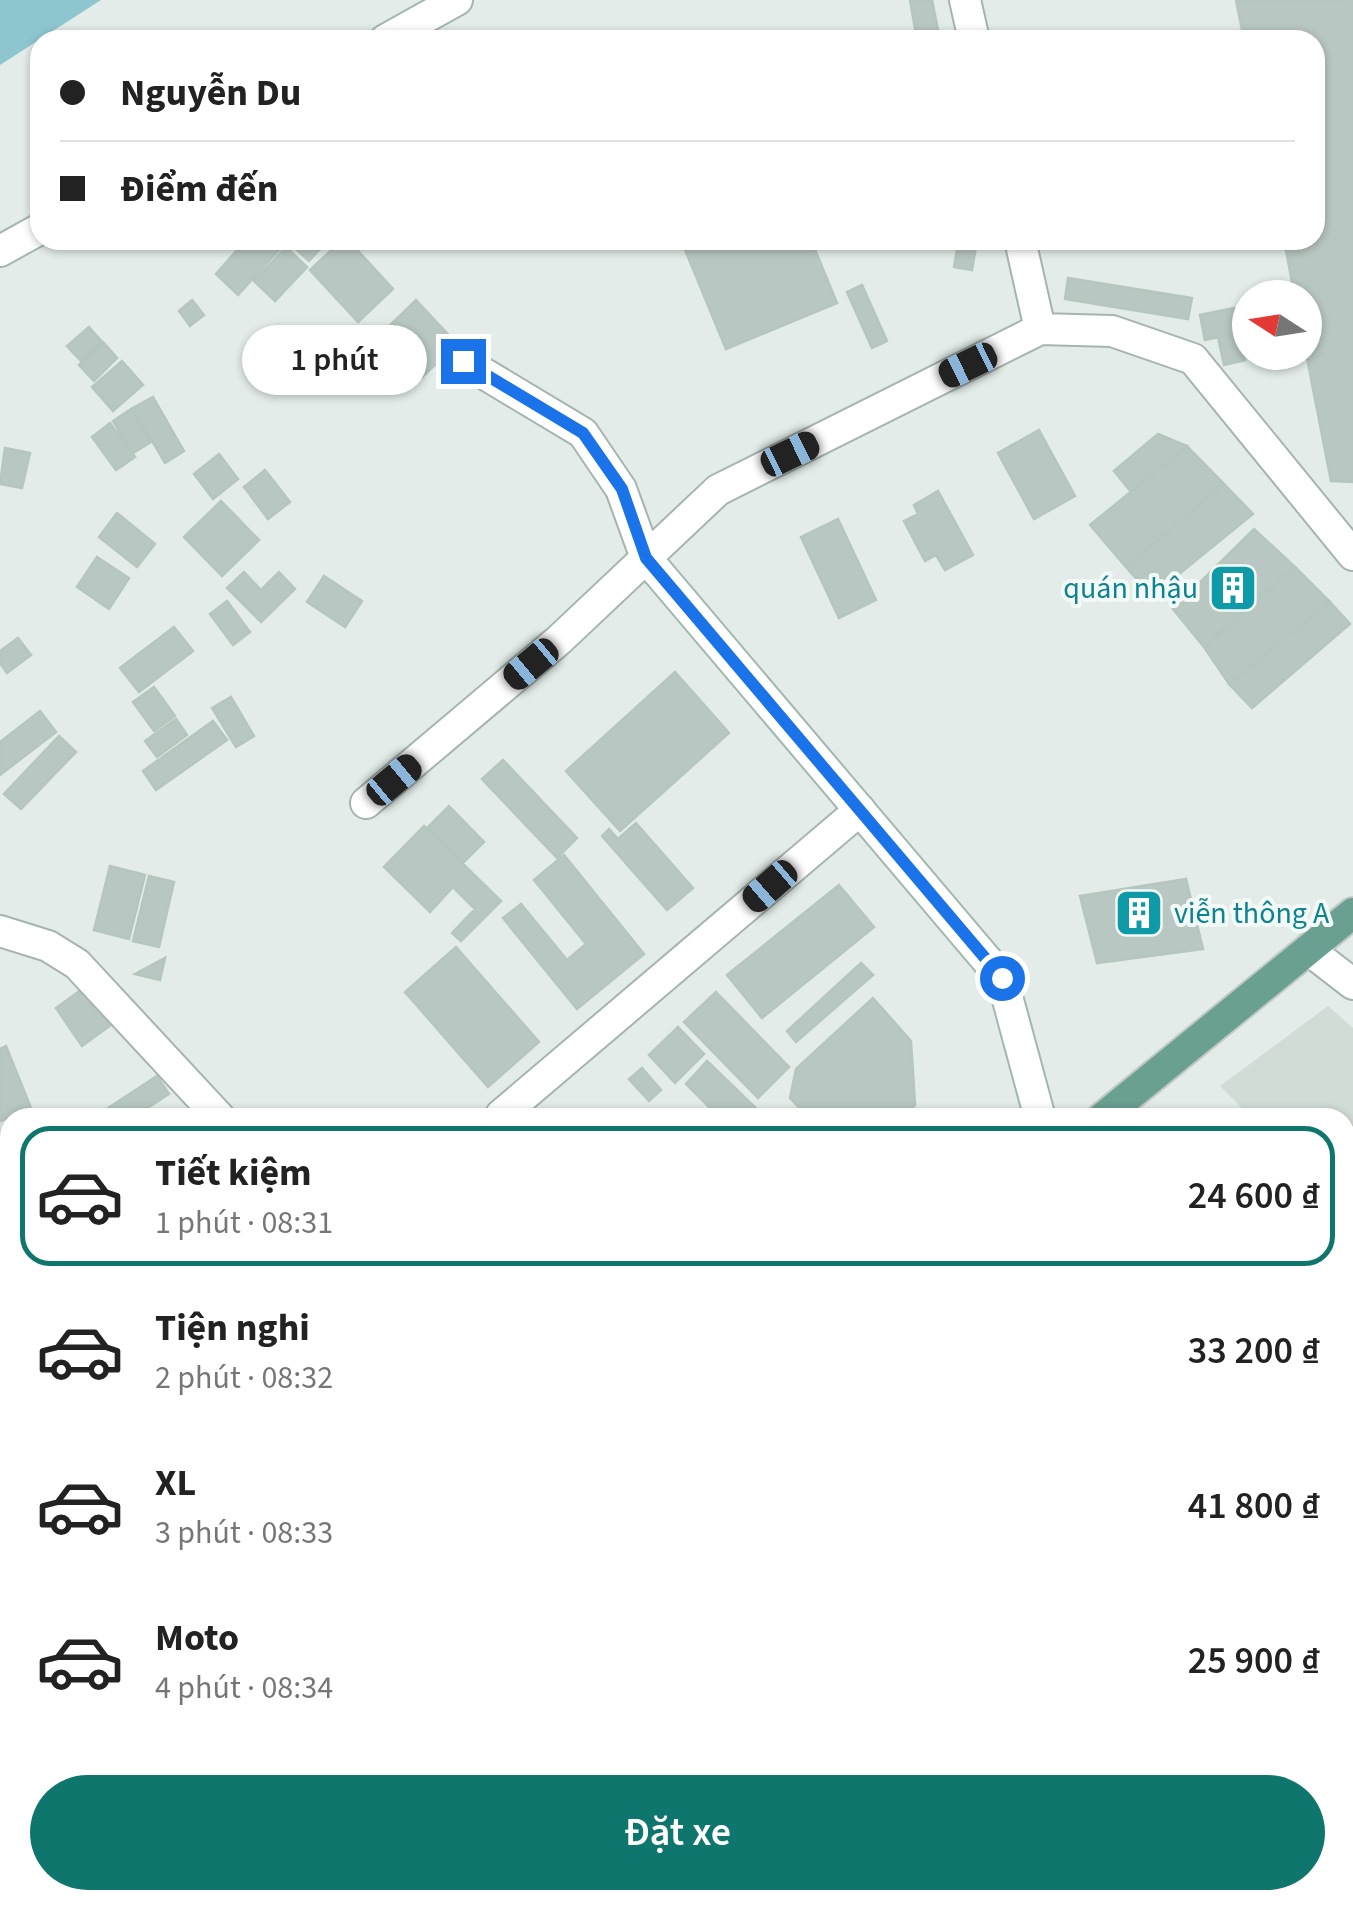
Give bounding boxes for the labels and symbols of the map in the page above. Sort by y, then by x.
north arrow [1232,280,1322,370]
callout: 1 phút [243,326,428,396]
car [934,338,1002,392]
route end [441,339,486,384]
car [756,427,824,481]
building icon: quán nhậu [1207,562,1259,614]
place label: quán nhậu [1063,567,1198,610]
car [498,633,564,695]
car [361,749,427,811]
car [738,855,802,917]
building icon: viễn thông A [1113,887,1165,939]
place label: viễn thông A [1174,892,1330,935]
route start [980,956,1025,1001]

